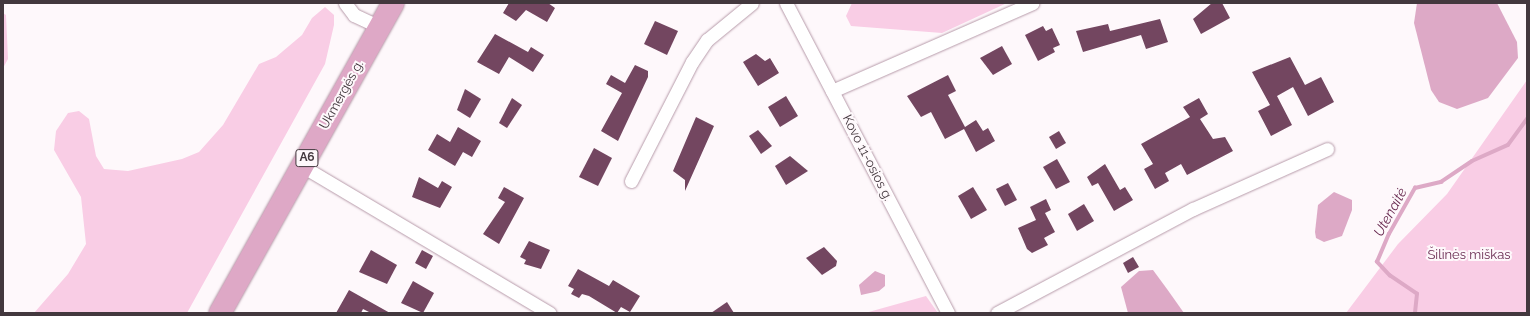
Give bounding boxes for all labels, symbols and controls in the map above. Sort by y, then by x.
street label: Ukmergės g. [317,58,367,132]
street label: Kovo 11-osios g. [839,112,895,204]
road number: A6 [295,148,319,168]
water label: Utenaitė [1370,185,1410,239]
park label: Šilinės miškas [1427,247,1511,263]

